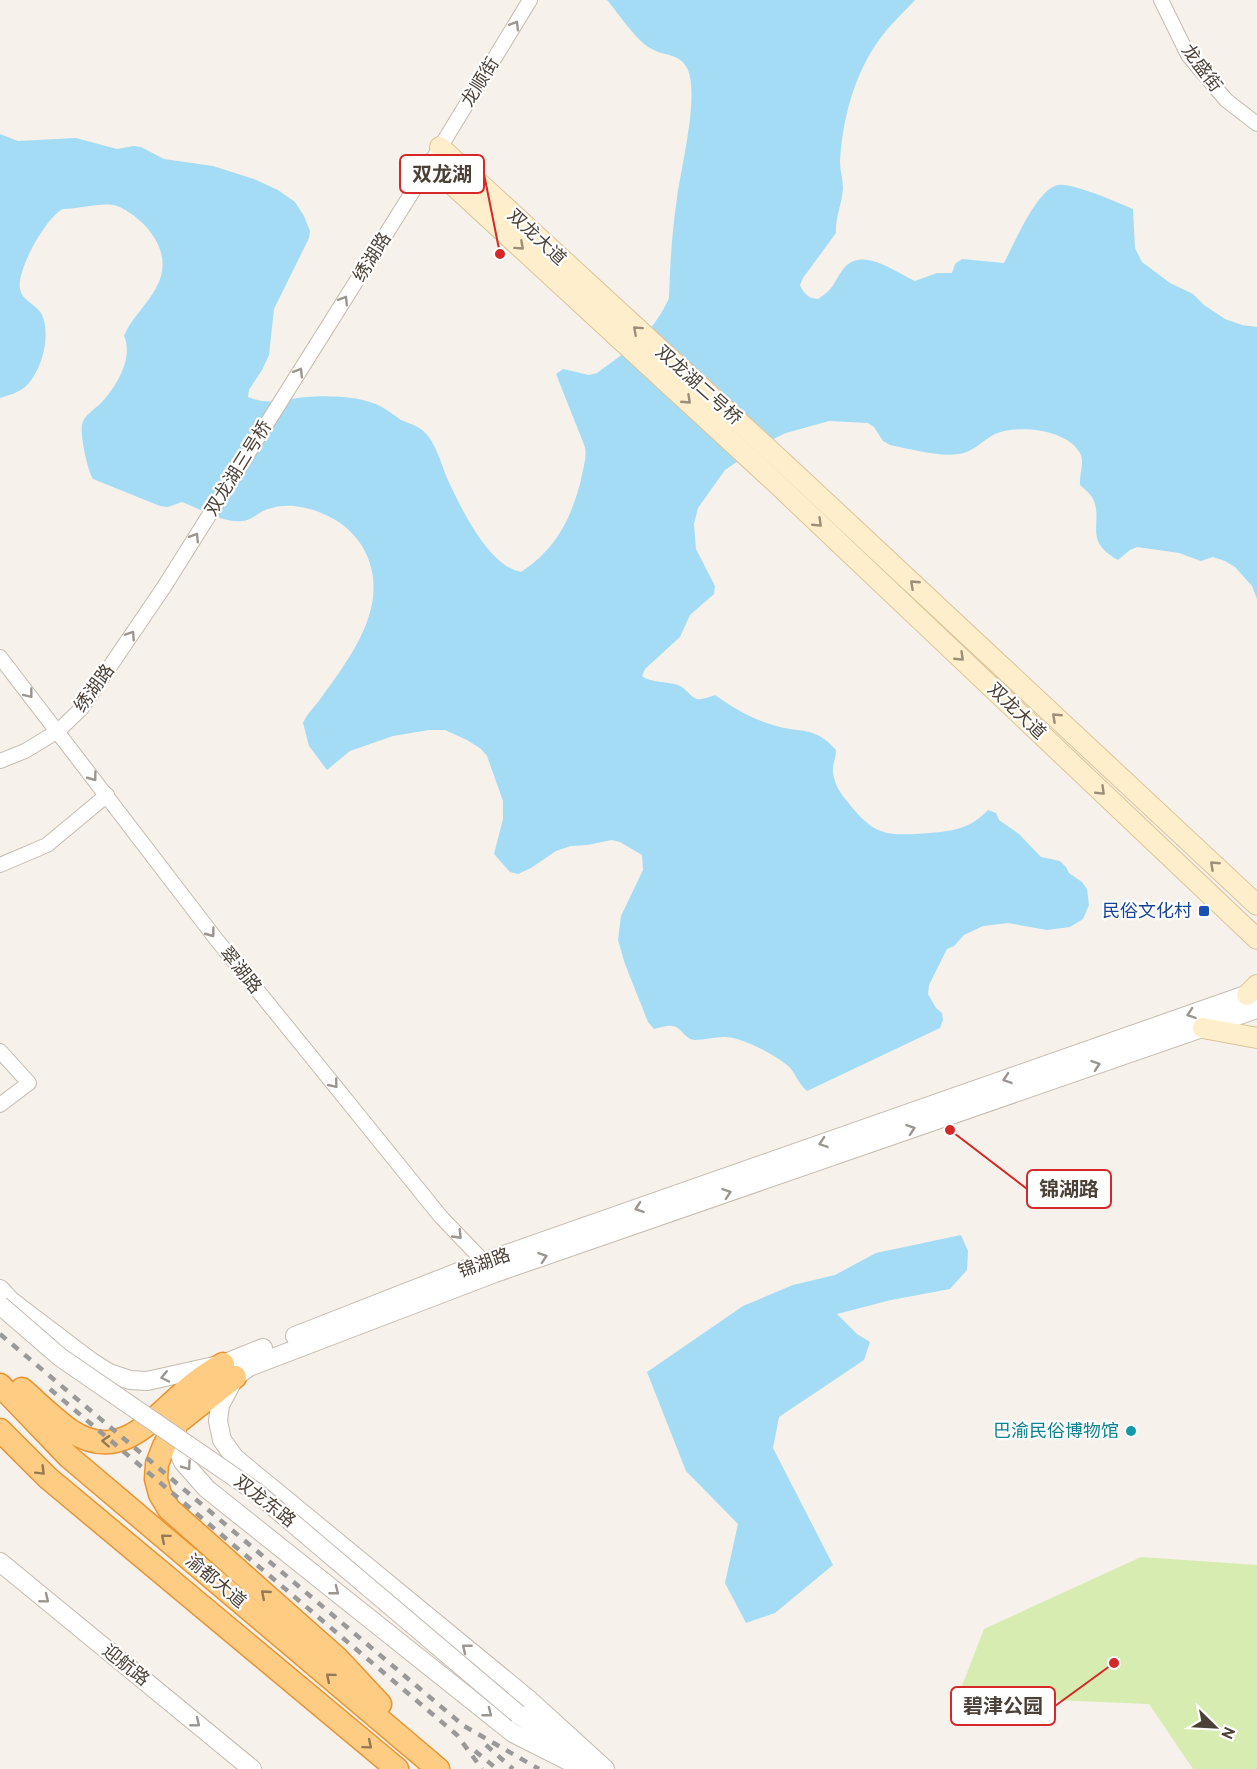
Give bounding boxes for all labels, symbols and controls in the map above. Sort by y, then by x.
one-way arrow [508,21,520,31]
street label: 龙盛街 [1175,40,1226,97]
street label: 龙顺街 [457,54,505,112]
callout: 双龙湖 [400,155,484,193]
text: 双龙湖 [412,163,472,189]
street label: 双龙大道 [502,205,570,271]
street label: 绣湖路 [349,229,397,287]
one-way arrow [513,239,524,250]
one-way arrow [337,296,349,306]
one-way arrow [634,326,644,337]
street label: 双龙湖二号桥 [650,341,746,431]
one-way arrow [291,368,303,378]
one-way arrow [680,393,691,404]
street label: 双龙湖三号桥 [201,417,278,521]
one-way arrow [812,516,822,527]
one-way arrow [187,533,199,543]
one-way arrow [910,580,921,591]
one-way arrow [124,630,135,641]
one-way arrow [953,650,963,661]
street label: 绣湖路 [70,660,120,717]
street label: 双龙大道 [982,679,1050,745]
one-way arrow [21,687,32,698]
one-way arrow [1053,714,1064,725]
one-way arrow [86,771,97,782]
one-way arrow [1094,784,1105,795]
one-way arrow [1211,861,1221,872]
place label: 民俗文化村 [1102,901,1192,924]
marker: 民俗文化村 [1197,904,1211,918]
one-way arrow [204,926,215,937]
street label: 翠湖路 [214,943,266,999]
one-way arrow [1186,1007,1197,1020]
one-way arrow [1090,1060,1101,1072]
one-way arrow [1003,1071,1013,1084]
one-way arrow [326,1078,337,1089]
one-way arrow [906,1123,916,1136]
one-way arrow [819,1136,829,1149]
callout: 锦湖路 [1027,1170,1111,1208]
text: 锦湖路 [1039,1178,1099,1204]
one-way arrow [721,1187,732,1200]
one-way arrow [635,1200,645,1213]
one-way arrow [450,1227,461,1238]
street label: 锦湖路 [455,1244,514,1284]
one-way arrow [537,1251,548,1264]
one-way arrow [161,1369,171,1382]
place label: 巴渝民俗博物馆 [993,1421,1119,1444]
marker: 巴渝民俗博物馆 [1124,1424,1138,1438]
one-way arrow [102,1434,111,1447]
one-way arrow [180,1460,191,1471]
one-way arrow [34,1464,45,1475]
street label: 双龙东路 [229,1471,300,1533]
one-way arrow [160,1534,171,1545]
street label: 渝都大道 [180,1550,250,1614]
one-way arrow [329,1584,340,1595]
one-way arrow [261,1590,272,1601]
one-way arrow [38,1591,49,1602]
street label: 迎航路 [97,1640,153,1692]
one-way arrow [462,1644,473,1655]
one-way arrow [326,1673,337,1684]
callout: 碧津公园 [951,1687,1055,1725]
text: 碧津公园 [963,1695,1043,1721]
north arrow [1185,1697,1245,1757]
one-way arrow [481,1705,492,1716]
one-way arrow [189,1715,200,1726]
text: N [1215,1723,1238,1742]
one-way arrow [361,1738,372,1749]

